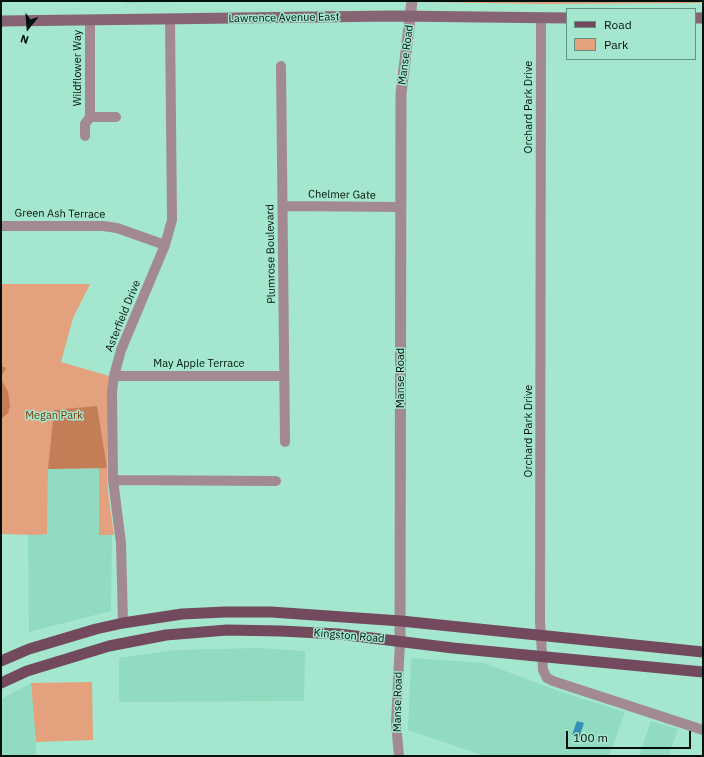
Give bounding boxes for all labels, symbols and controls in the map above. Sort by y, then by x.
north arrow [8,8,48,48]
legend [566,8,696,60]
street label: Lawrence Avenue East [228,10,340,26]
text: Road [604,17,632,32]
street label: Manse Road [396,24,416,86]
street label: Wildflower Way [71,30,85,106]
text: N [19,32,30,47]
text: Park [604,37,628,52]
street label: Orchard Park Drive [522,61,536,153]
street label: Chelmer Gate [308,188,376,202]
street label: Plumrose Boulevard [264,204,278,304]
street label: Green Ash Terrace [14,207,106,221]
street label: Asterfield Drive [103,278,143,354]
street label: Manse Road [394,348,408,408]
street label: May Apple Terrace [153,357,245,371]
street label: Orchard Park Drive [522,385,536,477]
park label: Megan Park [25,409,83,423]
street label: Kingston Road [313,626,385,646]
street label: Manse Road [391,672,405,732]
scale bar [568,723,693,749]
text: 100 m [573,730,608,745]

